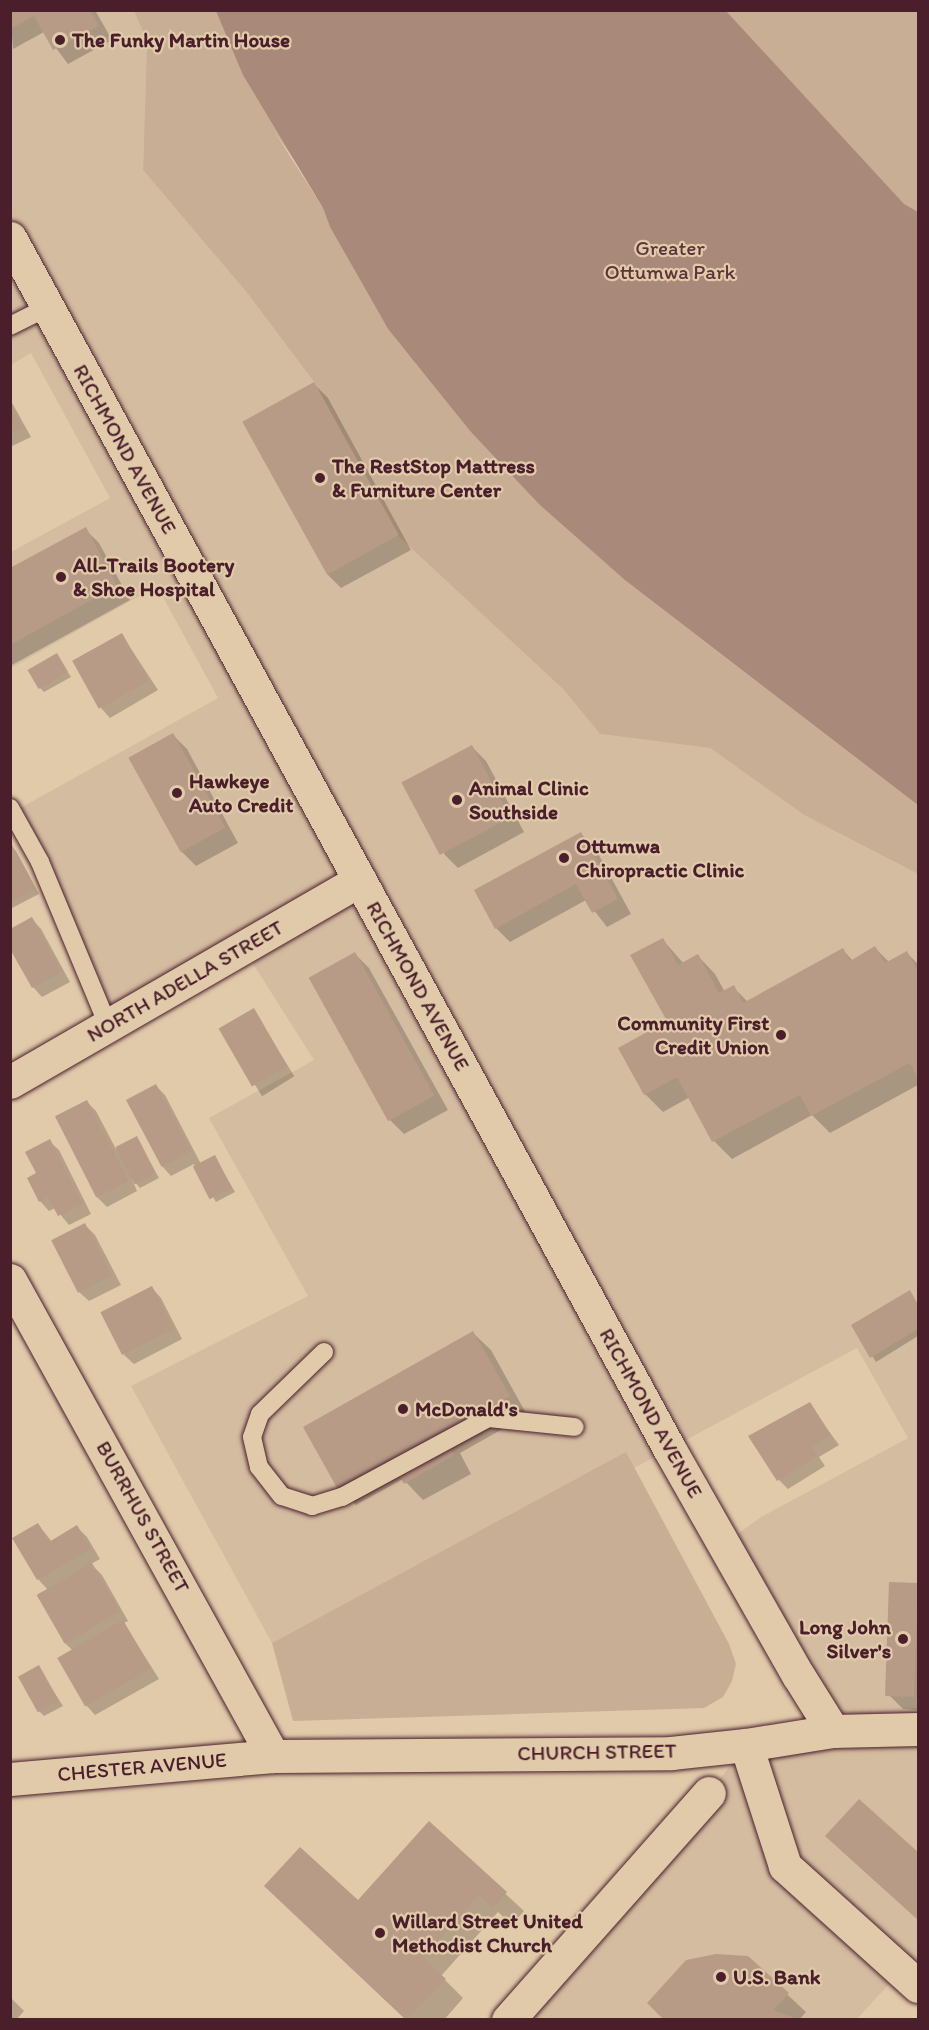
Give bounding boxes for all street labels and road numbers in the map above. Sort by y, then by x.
street label: RICHMOND AVENUE [68,360,182,538]
street label: RICHMOND AVENUE [361,897,475,1075]
street label: NORTH ADELLA STREET [82,914,288,1048]
street label: RICHMOND AVENUE [594,1324,708,1502]
street label: BURRHUS STREET [91,1437,195,1597]
street label: CHURCH STREET [517,1738,677,1766]
street label: CHESTER AVENUE [57,1747,227,1787]

